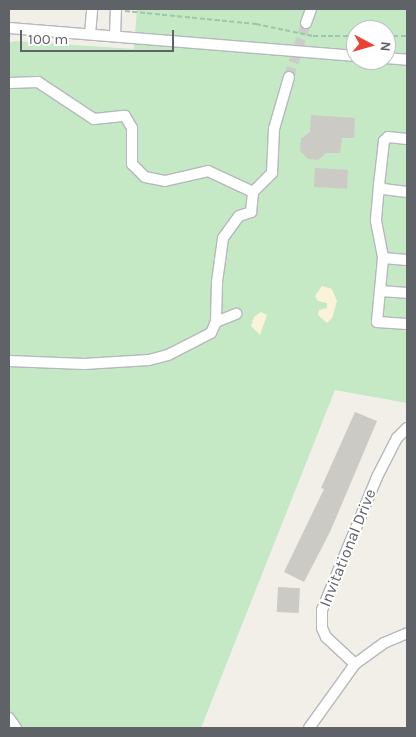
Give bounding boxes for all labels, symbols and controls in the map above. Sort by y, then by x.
scale bar [22,20,176,52]
north arrow [346,20,396,70]
text: 100 m [28,30,68,48]
text: N [376,41,394,52]
street label: Invitational Drive [316,486,380,610]

